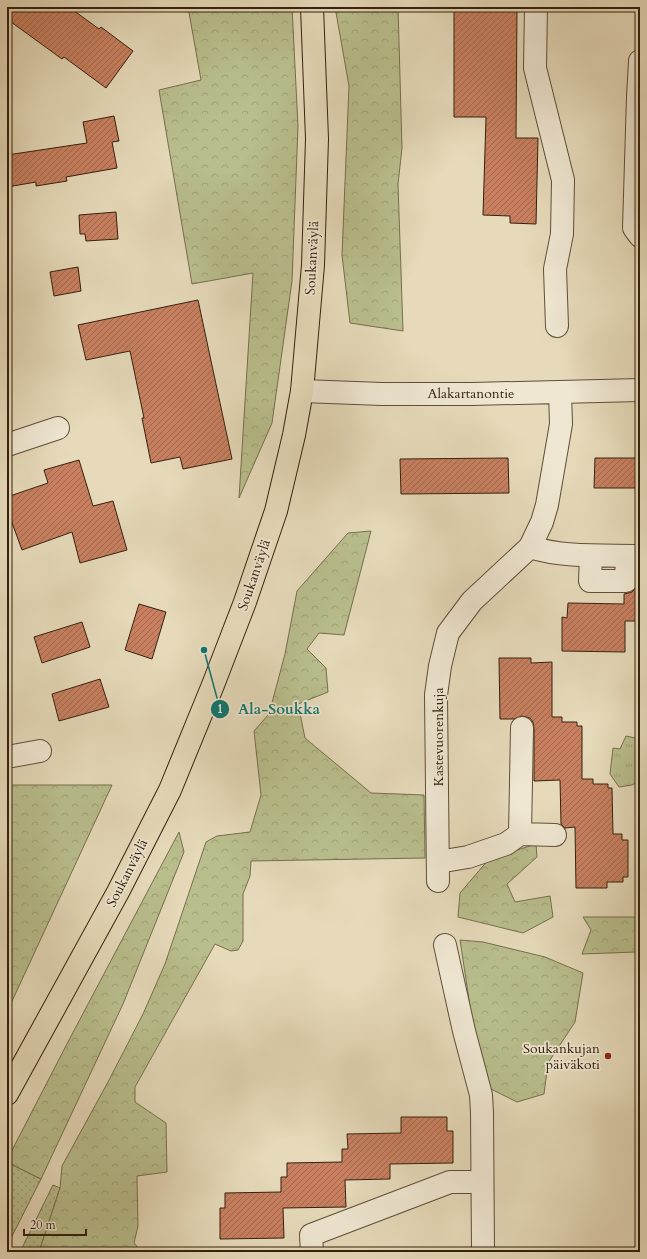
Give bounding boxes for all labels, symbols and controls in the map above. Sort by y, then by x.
street label: Soukanväylä [301,220,323,296]
street label: Alakartanontie [428,384,514,403]
street label: Soukanväylä [233,537,275,613]
street label: Kastevuorenkuja [429,688,448,786]
callout: Ala-Soukka [210,696,328,723]
text: Ala-Soukka [238,699,321,719]
text: 1 [217,701,223,717]
street label: Soukanväylä [102,836,152,910]
place label: Soukankujan päiväkoti [523,1039,600,1074]
marker: Soukankujan päiväkoti [603,1051,613,1061]
scale bar [24,1211,86,1237]
text: 20 m [30,1217,57,1233]

